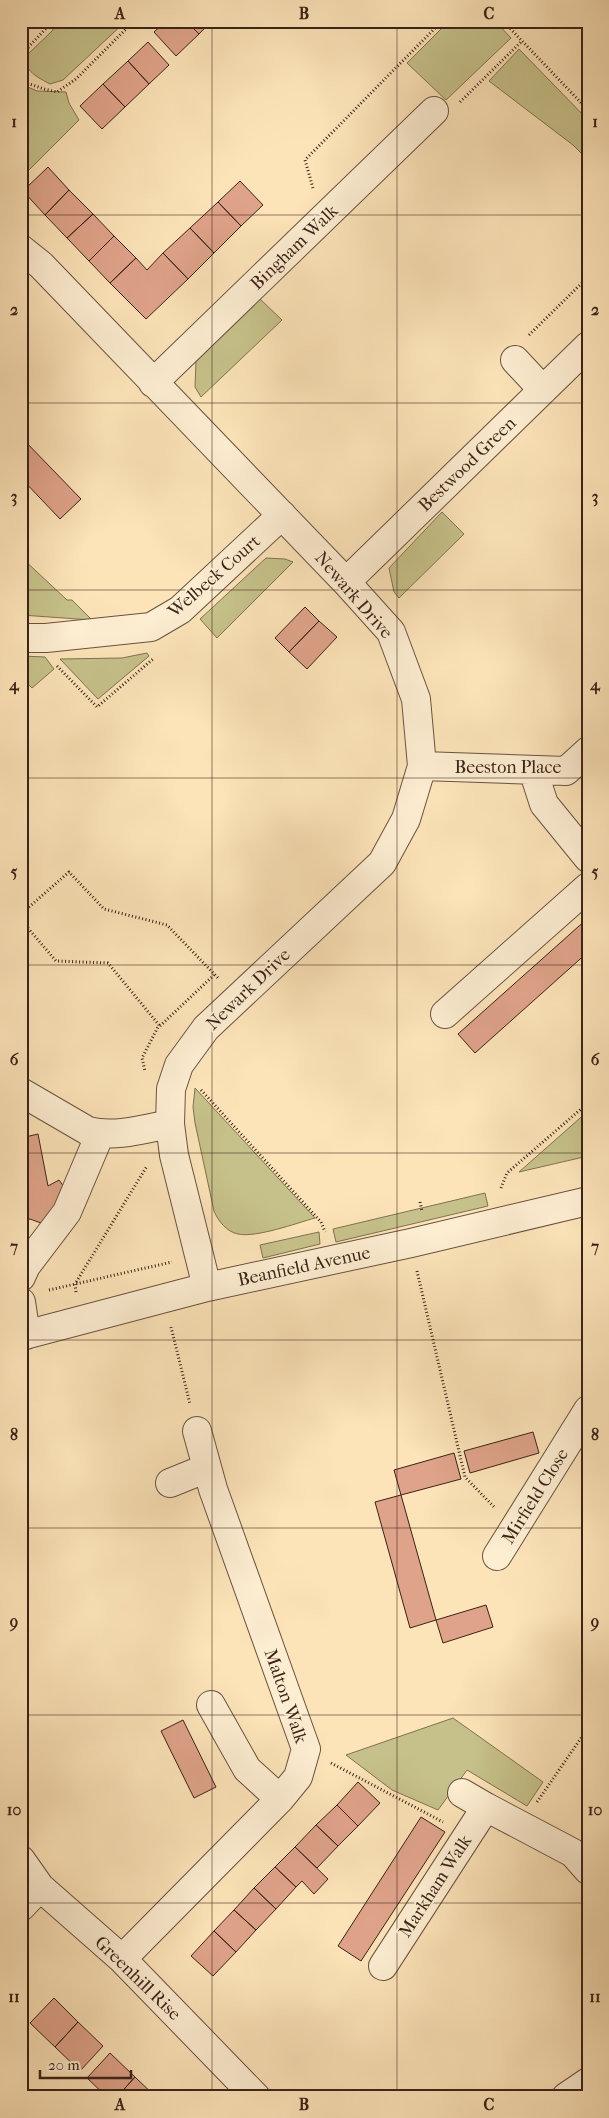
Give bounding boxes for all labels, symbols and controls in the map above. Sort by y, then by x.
text: A [114,4,126,23]
text: B [299,4,309,23]
text: C [484,4,495,23]
text: 1 [11,112,17,131]
text: 1 [592,112,598,131]
street label: Bingham Walk [246,200,343,294]
text: 2 [10,300,18,319]
text: 2 [591,300,599,319]
street label: Bestwood Green [414,412,521,516]
text: 3 [11,487,17,507]
text: 3 [592,487,598,507]
street label: Welbeck Court [163,530,265,623]
street label: Newark Drive [310,548,397,643]
text: 4 [8,675,20,695]
text: 4 [589,675,601,695]
street label: Beeston Place [455,757,562,778]
text: 5 [11,862,18,881]
text: 5 [592,862,599,881]
street label: Newark Drive [202,944,295,1034]
text: 6 [10,1050,19,1069]
text: 6 [591,1050,600,1069]
text: 7 [9,1237,18,1256]
text: 7 [590,1237,599,1256]
street label: Beanfield Avenue [236,1242,372,1291]
text: 8 [10,1425,18,1444]
text: 8 [591,1425,599,1444]
street label: Mirfield Close [498,1445,573,1548]
text: 9 [9,1612,18,1632]
text: 9 [590,1612,599,1632]
street label: Malton Walk [260,1646,312,1747]
text: 10 [7,1800,21,1819]
text: 10 [588,1800,602,1819]
street label: Markham Walk [395,1831,477,1941]
street label: Greenhill Rise [90,1932,185,2025]
text: 11 [8,1987,20,2006]
text: 11 [589,1987,601,2006]
scale bar [40,2048,131,2080]
text: 20 m [48,2056,80,2074]
text: A [114,2095,126,2114]
text: B [299,2095,309,2114]
text: C [484,2095,495,2114]

